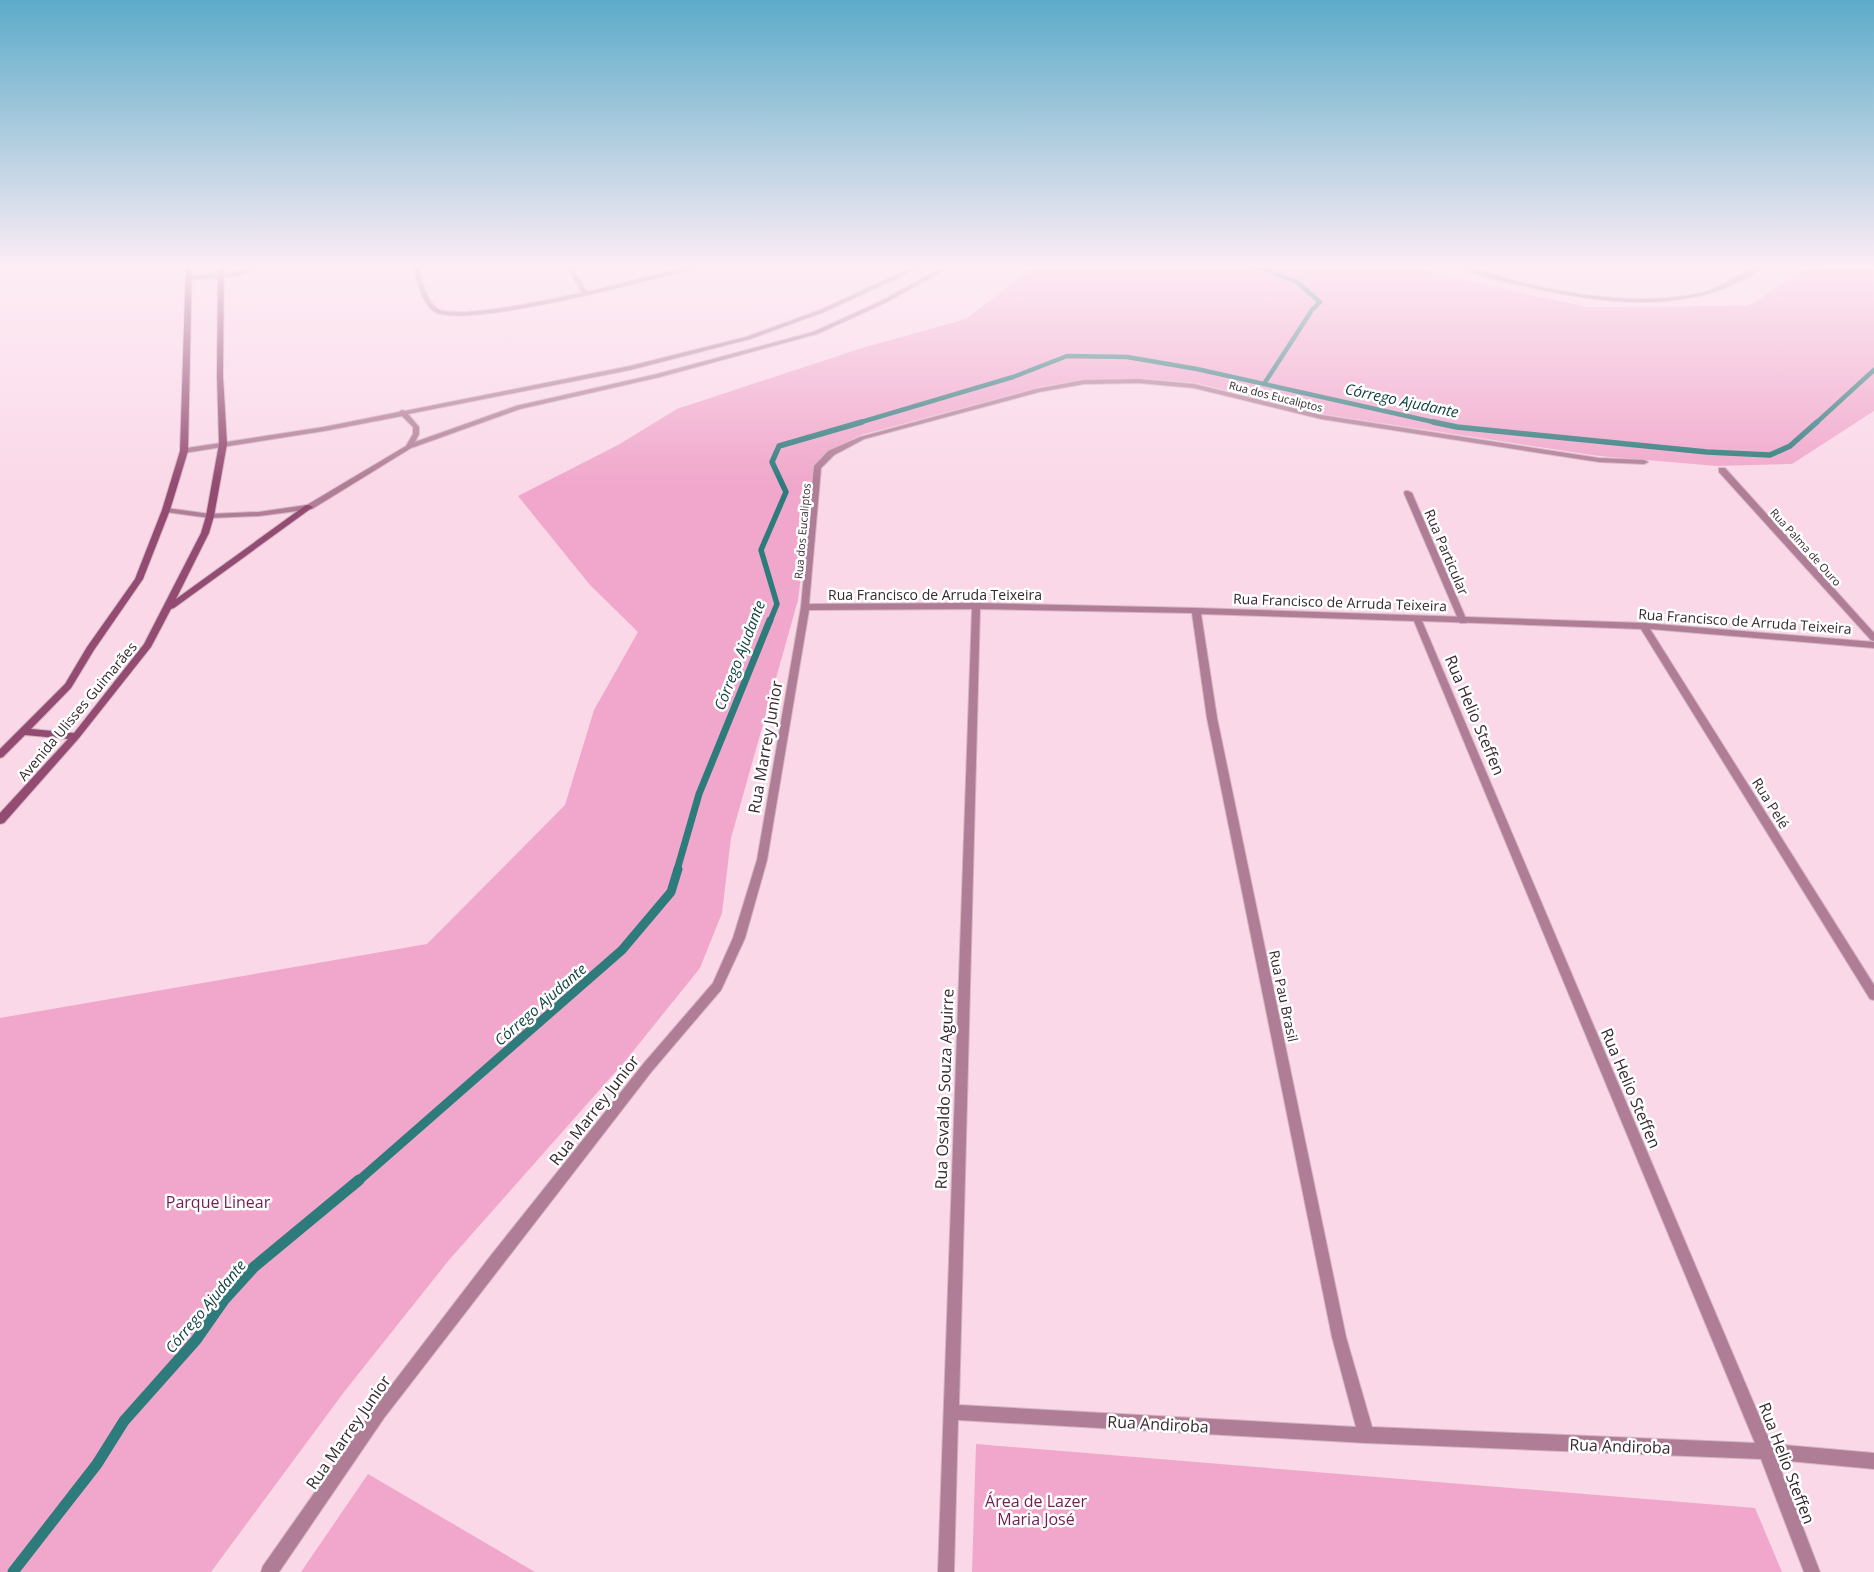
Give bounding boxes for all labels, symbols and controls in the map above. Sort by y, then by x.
street label: Rua dos Eucaliptos [1227,377,1325,415]
water label: Córrego Ajudante [1343,378,1461,422]
street label: Rua dos Eucaliptos [790,482,814,580]
street label: Rua Palma de Ouro [1767,505,1845,589]
street label: Rua Particular [1420,506,1474,598]
street label: Rua Francisco de Arruda Teixeira [828,585,1042,604]
street label: Rua Francisco de Arruda Teixeira [1233,589,1447,615]
water label: Córrego Ajudante [709,597,769,713]
street label: Rua Francisco de Arruda Teixeira [1638,604,1852,638]
street label: Avenida Ulisses Guimarães [13,637,141,784]
street label: Rua Helio Steffen [1440,652,1510,778]
street label: Rua Marrey Junior [743,678,788,815]
street label: Rua Pelé [1748,774,1794,832]
street label: Rua Pau Brasil [1265,948,1303,1044]
water label: Córrego Ajudante [490,958,591,1050]
street label: Rua Osvaldo Souza Aguirre [930,988,958,1190]
street label: Rua Helio Steffen [1596,1025,1666,1151]
street label: Rua Marrey Junior [544,1050,644,1170]
park label: Parque Linear [166,1191,271,1213]
water label: Córrego Ajudante [160,1255,250,1357]
street label: Rua Marrey Junior [300,1370,396,1493]
street label: Rua Helio Steffen [1754,1399,1820,1527]
street label: Rua Andiroba [1107,1410,1209,1438]
street label: Rua Andiroba [1569,1433,1671,1459]
park label: Área de Lazer Maria José [985,1490,1087,1530]

